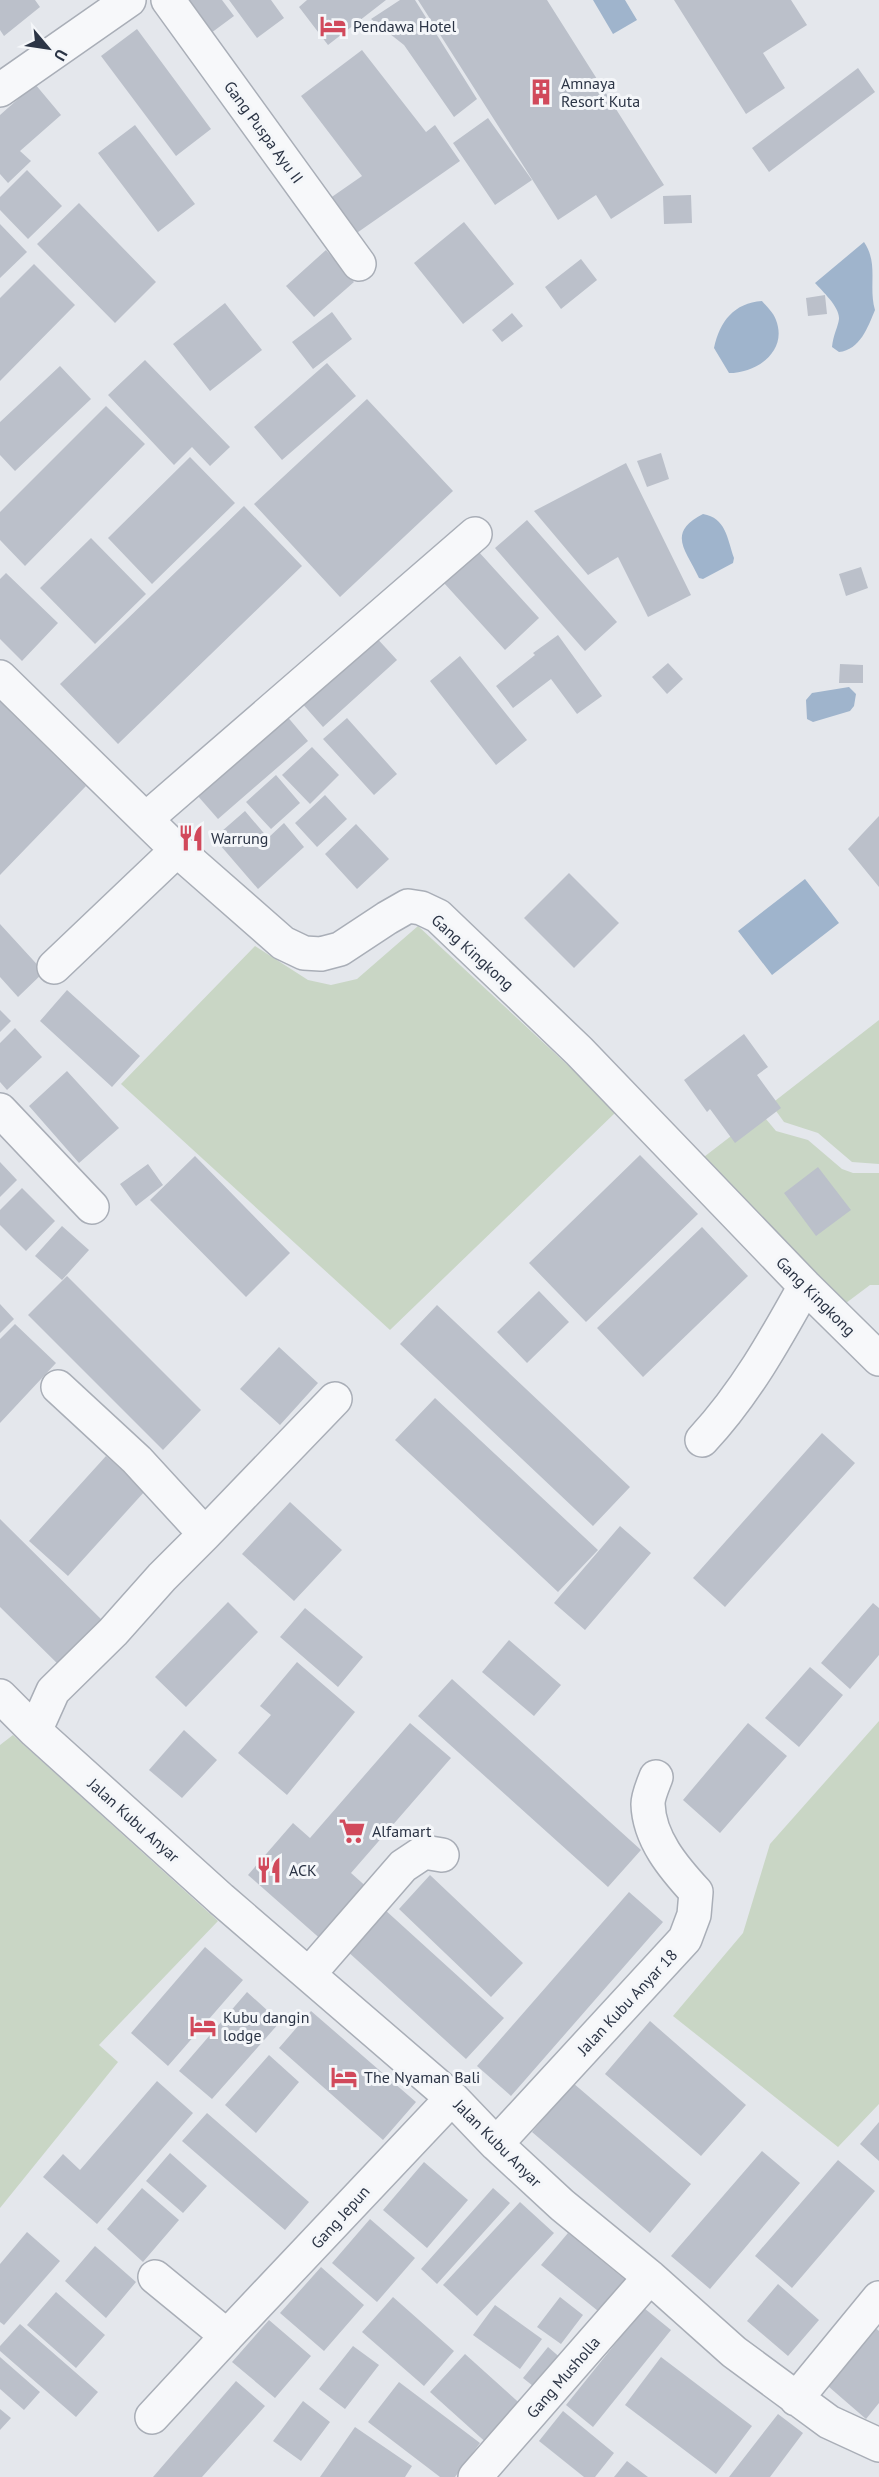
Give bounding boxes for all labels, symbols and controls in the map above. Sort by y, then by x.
hotel icon: Pendawa Hotel [318,11,348,41]
place label: Pendawa Hotel [353,16,456,36]
north arrow [18,18,78,78]
text: U [50,46,72,65]
place label: Amnaya Resort Kuta [561,73,640,111]
street label: Gang Puspa Ayu II [220,77,308,187]
building icon: Amnaya Resort Kuta [526,77,556,107]
restaurant icon: Warrung [176,823,206,853]
place label: Warrung [211,828,268,848]
street label: Gang Kingkong [428,910,518,994]
street label: Gang Kingkong [772,1252,860,1340]
street label: Jalan Kubu Anyar [83,1773,184,1867]
supermarket icon: Alfamart [337,1816,367,1846]
place label: Alfamart [372,1821,432,1841]
restaurant icon: ACK [254,1855,284,1885]
place label: ACK [289,1860,317,1880]
street label: Jalan Kubu Anyar 18 [572,1945,681,2060]
place label: Kubu dangin lodge [223,2007,309,2045]
hotel icon: Kubu dangin lodge [188,2011,218,2041]
hotel icon: The Nyaman Bali [329,2062,359,2092]
place label: The Nyaman Bali [364,2067,480,2087]
street label: Jalan Kubu Anyar [449,2094,547,2192]
street label: Gang Jepun [306,2181,374,2253]
street label: Gang Musholla [522,2332,604,2422]

